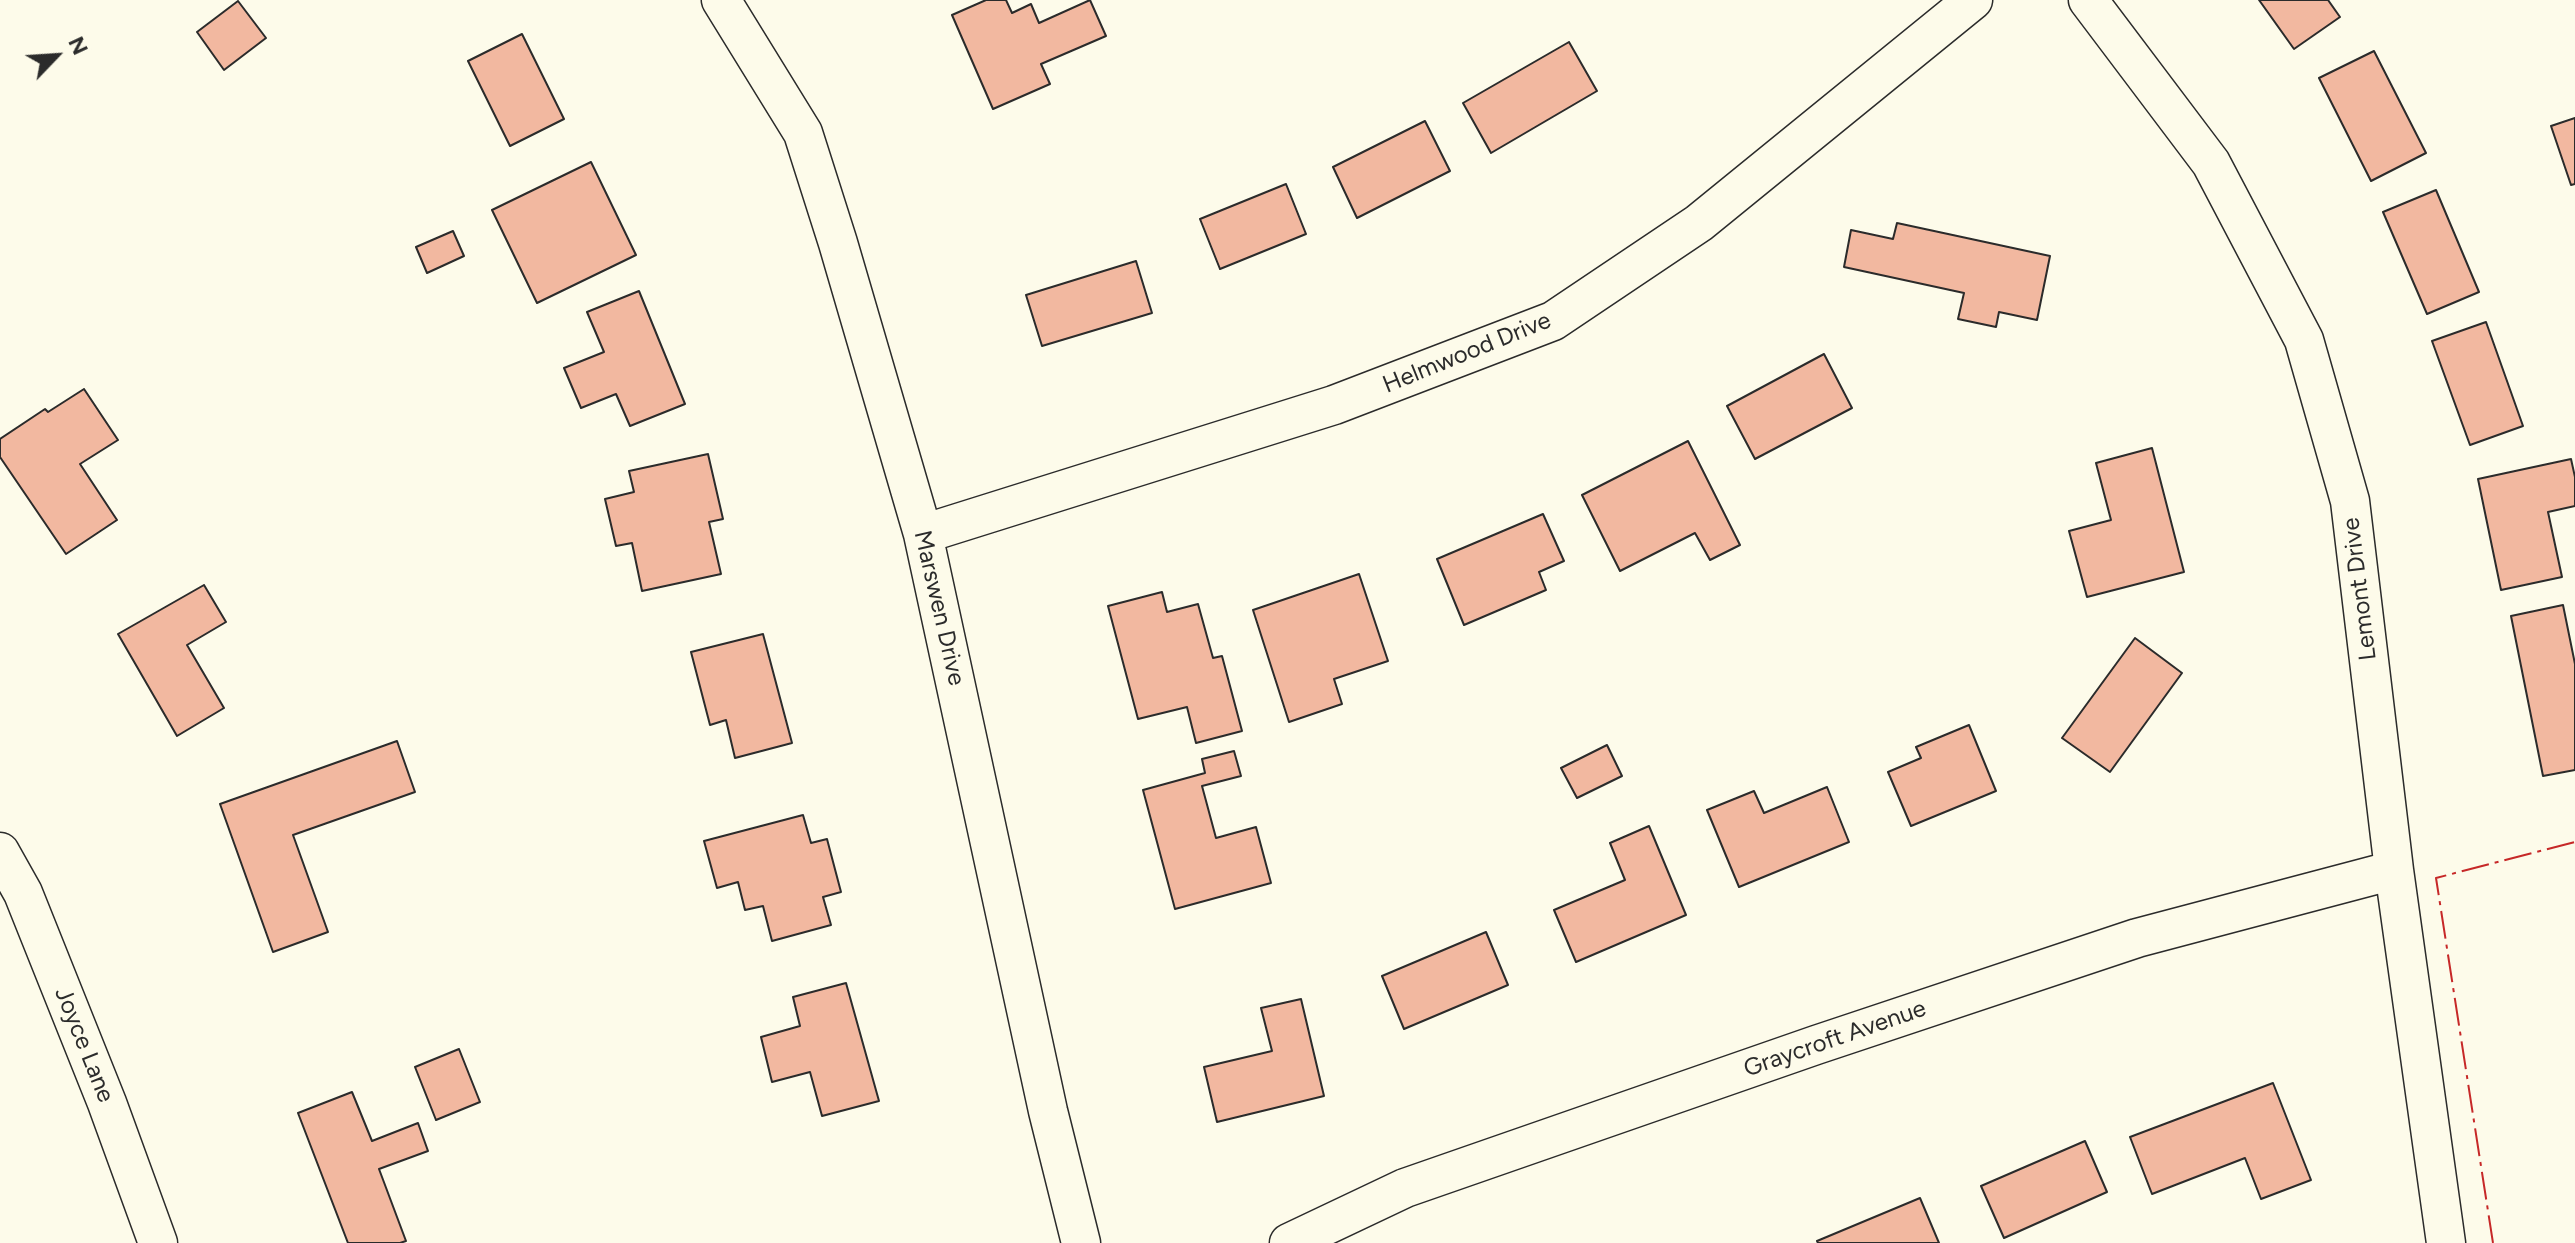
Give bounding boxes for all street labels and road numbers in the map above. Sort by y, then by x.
street label: Helmwood Drive [1379,306,1555,400]
street label: Lemont Drive [2337,516,2383,662]
street label: Marswen Drive [907,528,971,688]
street label: Joyce Lane [48,983,120,1107]
street label: Graycroft Avenue [1740,994,1930,1084]

